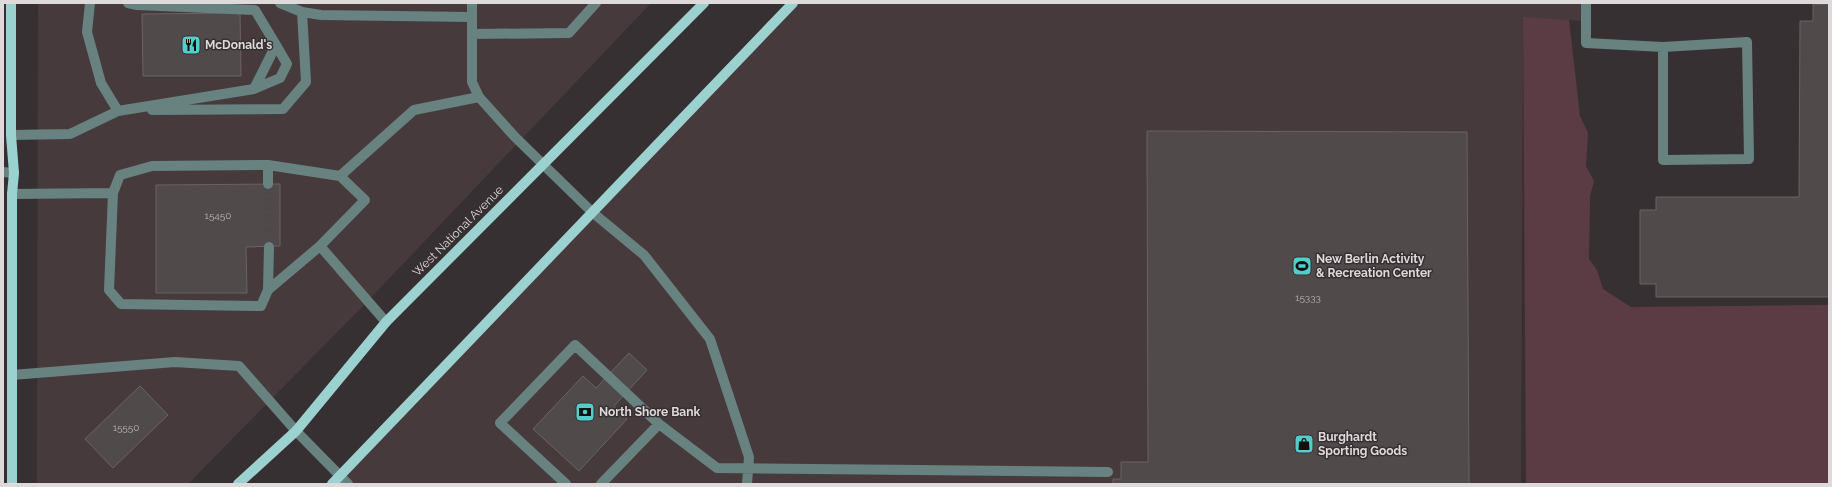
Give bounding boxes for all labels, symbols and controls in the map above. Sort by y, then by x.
restaurant icon: McDonald's [180,34,202,56]
place label: McDonald's [205,38,272,52]
street label: West National Avenue [410,183,506,279]
house number: 15450 [205,210,231,221]
place label: New Berlin Activity & Recreation Center [1316,252,1432,280]
sports icon: New Berlin Activity & Recreation Center [1291,255,1313,277]
house number: 15333 [1295,292,1321,303]
bank icon: North Shore Bank [574,401,596,423]
place label: North Shore Bank [599,405,700,419]
house number: 15550 [113,422,139,433]
place label: Burghardt Sporting Goods [1318,430,1407,458]
shop icon: Burghardt Sporting Goods [1293,433,1315,455]

